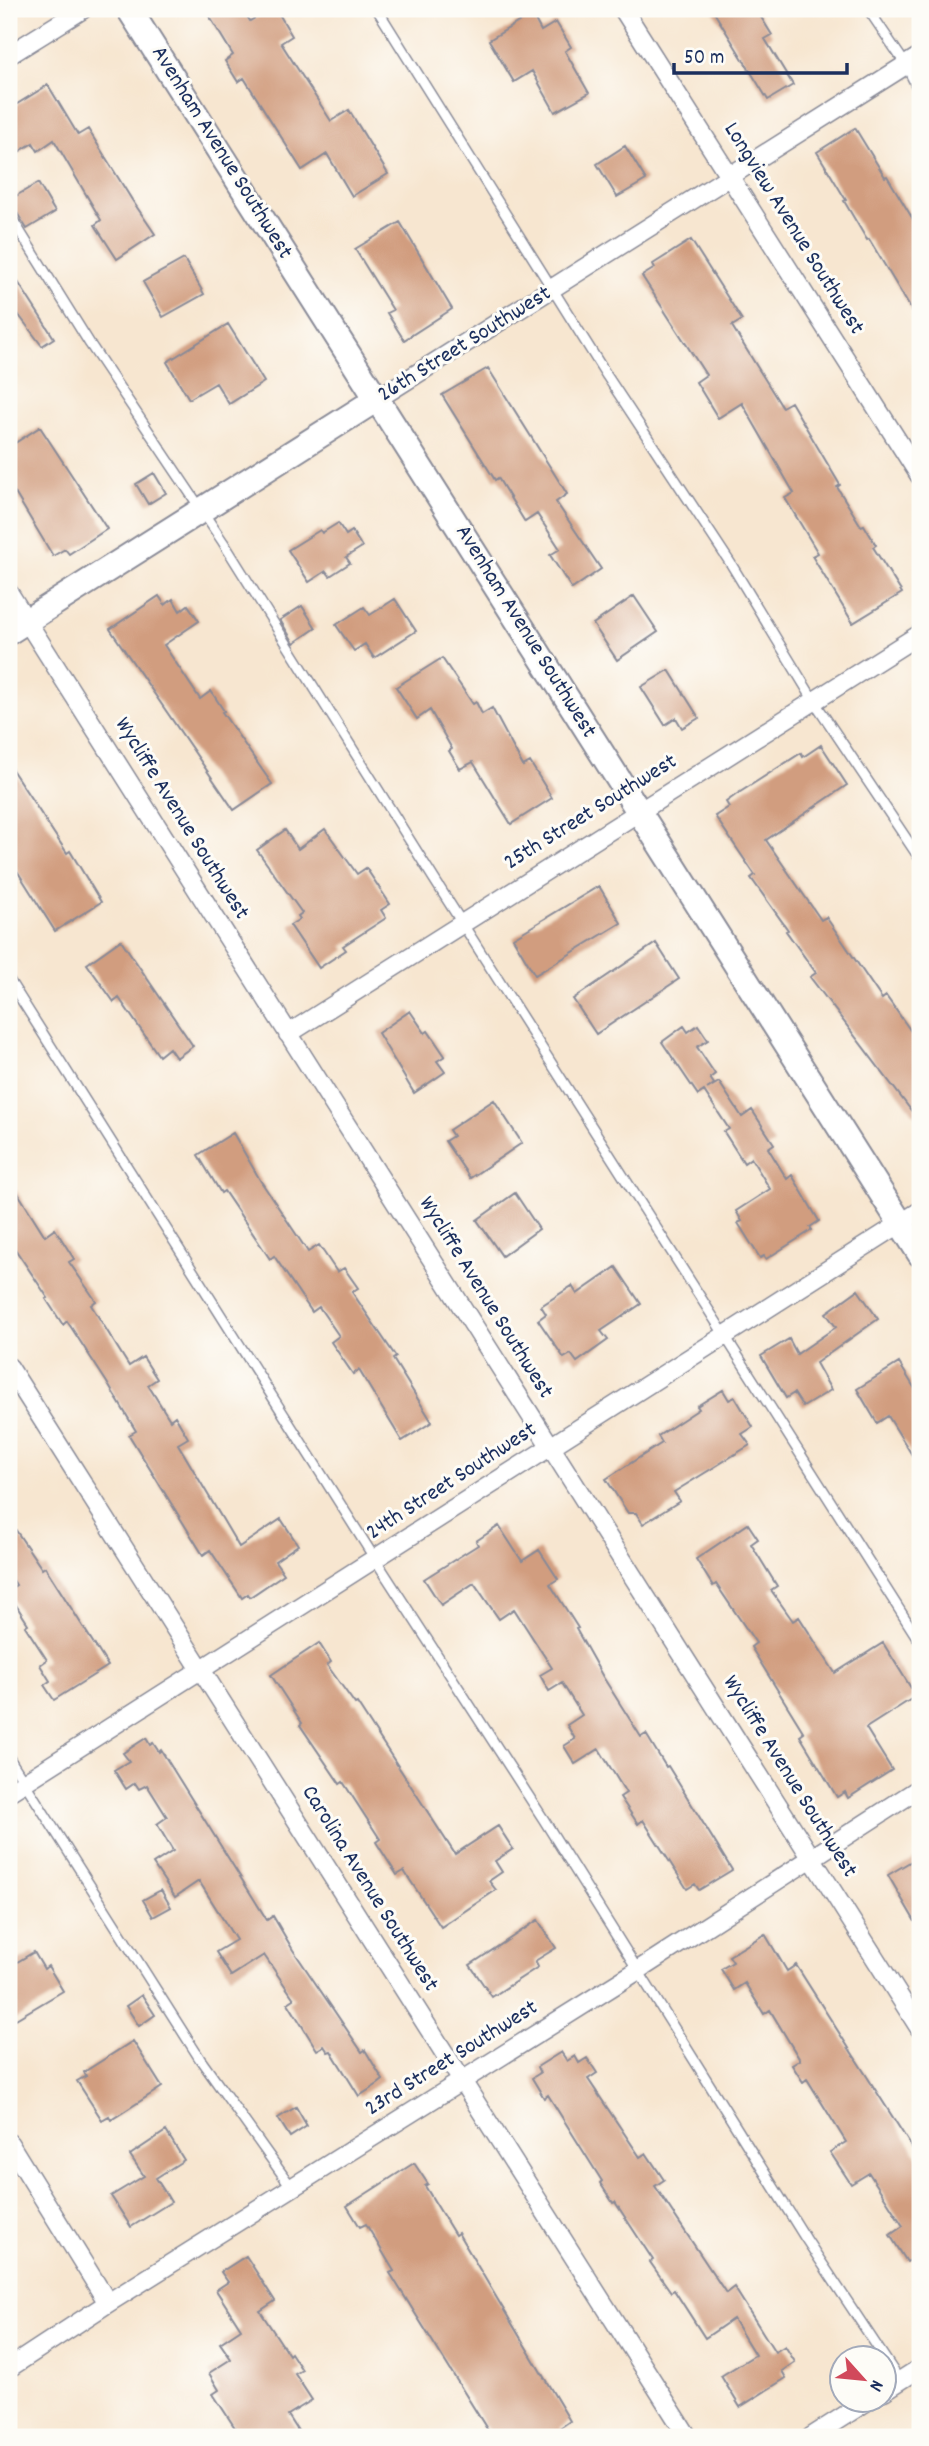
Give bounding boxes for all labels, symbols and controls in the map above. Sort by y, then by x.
scale bar [674,32,847,76]
street label: Avenham Avenue Southwest [142,40,300,266]
text: 50 m [684,44,724,74]
street label: Longview Avenue Southwest [714,116,872,342]
street label: 26th Street Southwest [372,278,558,412]
street label: Avenham Avenue Southwest [446,519,604,745]
street label: Wycliffe Avenue Southwest [105,711,257,927]
street label: 25th Street Southwest [498,746,684,880]
street label: Wycliffe Avenue Southwest [409,1190,561,1406]
street label: 24th Street Southwest [360,1414,544,1550]
street label: Wycliffe Avenue Southwest [713,1669,865,1885]
street label: Carolina Avenue Southwest [292,1779,446,1999]
street label: 23rd Street Southwest [359,1992,545,2126]
north arrow [828,2344,898,2414]
text: N [861,2375,889,2395]

